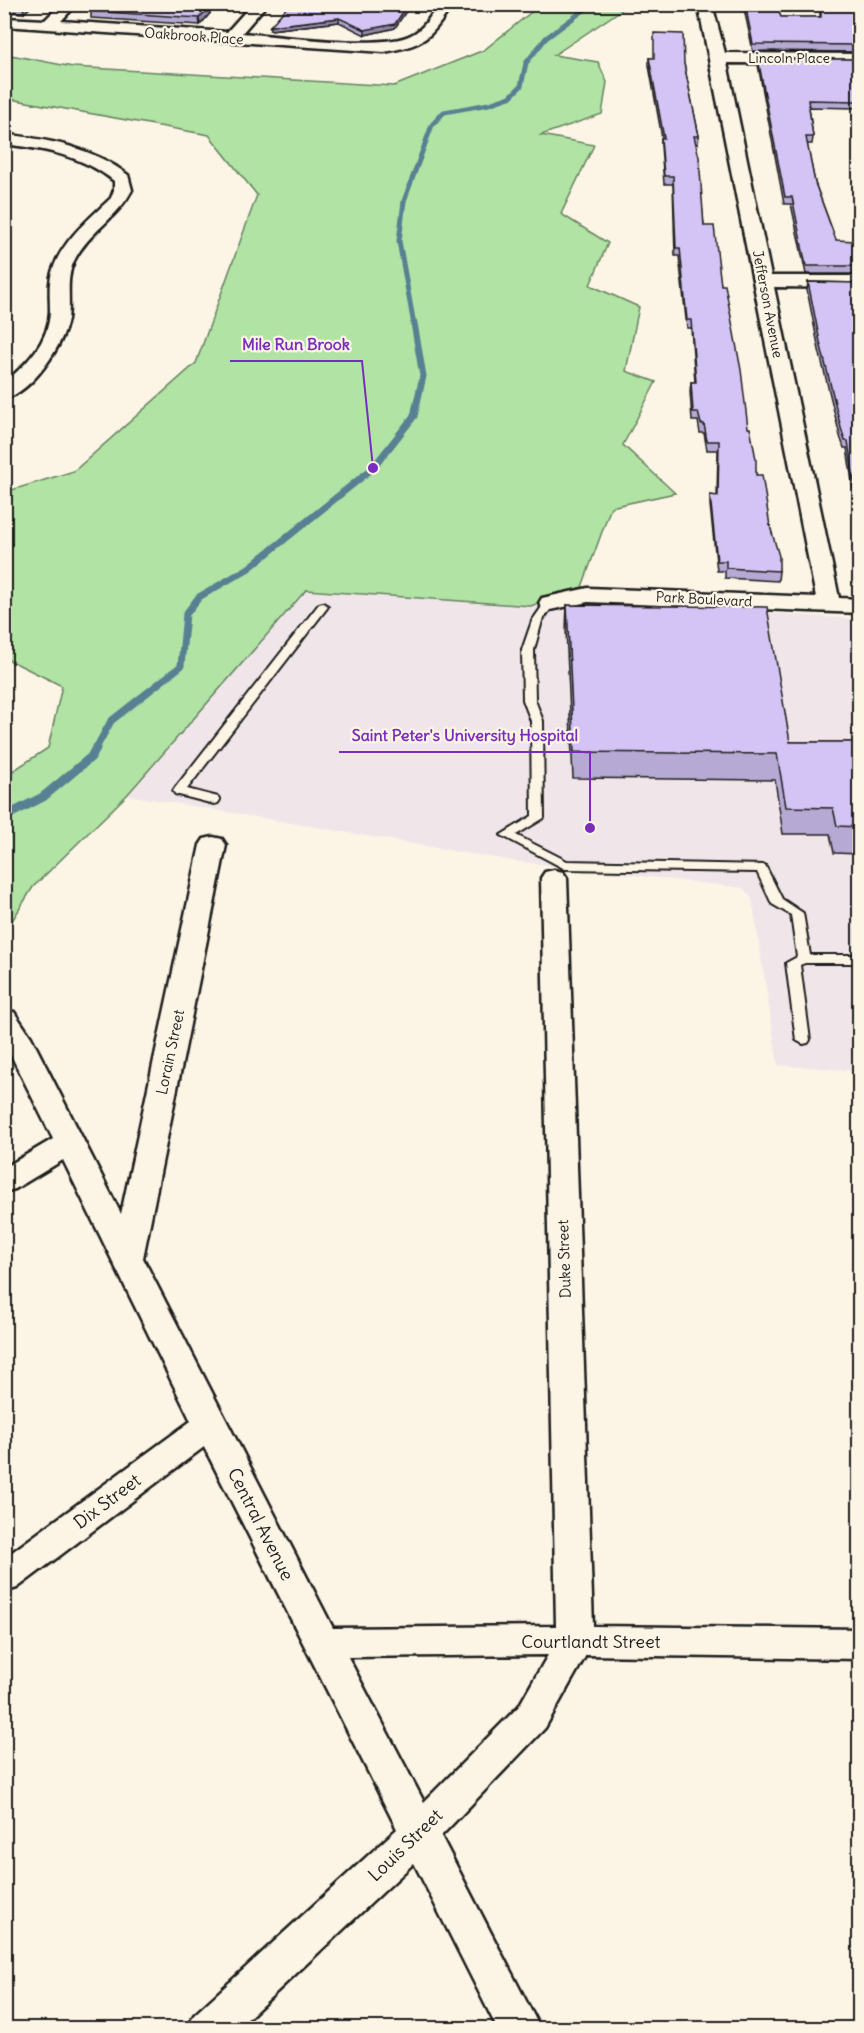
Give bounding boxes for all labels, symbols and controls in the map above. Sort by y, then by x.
street label: Oakbrook Place [144,24,244,48]
street label: Lincoln Place [748,49,830,67]
street label: Jefferson Avenue [749,249,787,359]
callout: Mile Run Brook [230,327,362,361]
text: Mile Run Brook [242,334,350,354]
street label: Park Boulevard [655,587,753,611]
callout: Saint Peter's University Hospital [339,718,590,752]
text: Saint Peter's University Hospital [352,725,578,746]
street label: Lorain Street [152,1008,188,1096]
street label: Duke Street [553,1219,575,1299]
street label: Central Avenue [223,1464,299,1584]
street label: Dix Street [69,1468,145,1534]
street label: Courtlandt Street [521,1630,661,1653]
street label: Louis Street [363,1804,447,1886]

